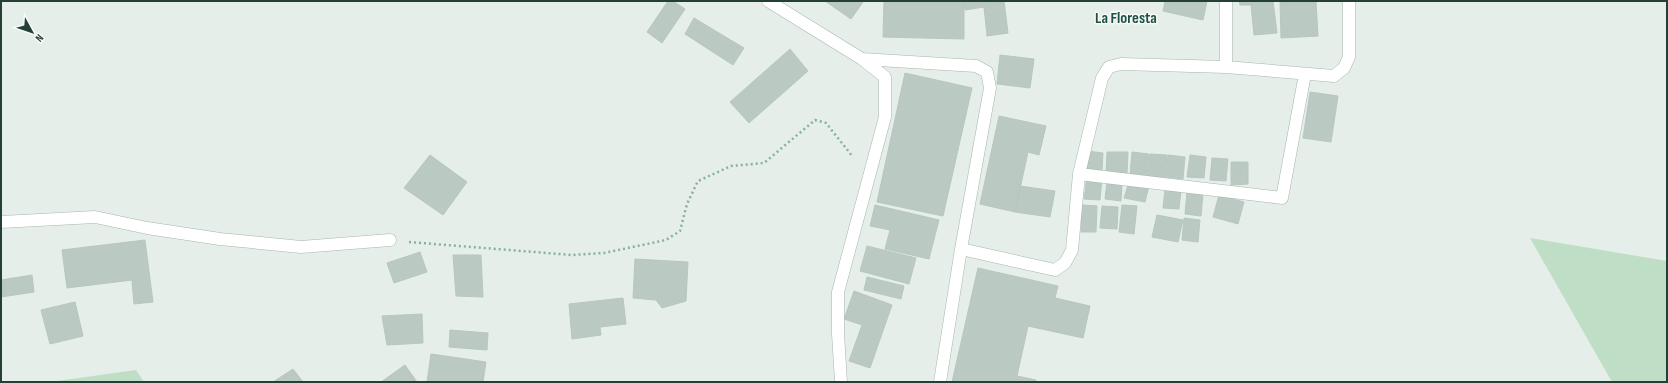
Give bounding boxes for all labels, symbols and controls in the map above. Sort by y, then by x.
district label: La Floresta [1095,9,1157,28]
north arrow [12,12,52,52]
text: N [32,32,46,45]

